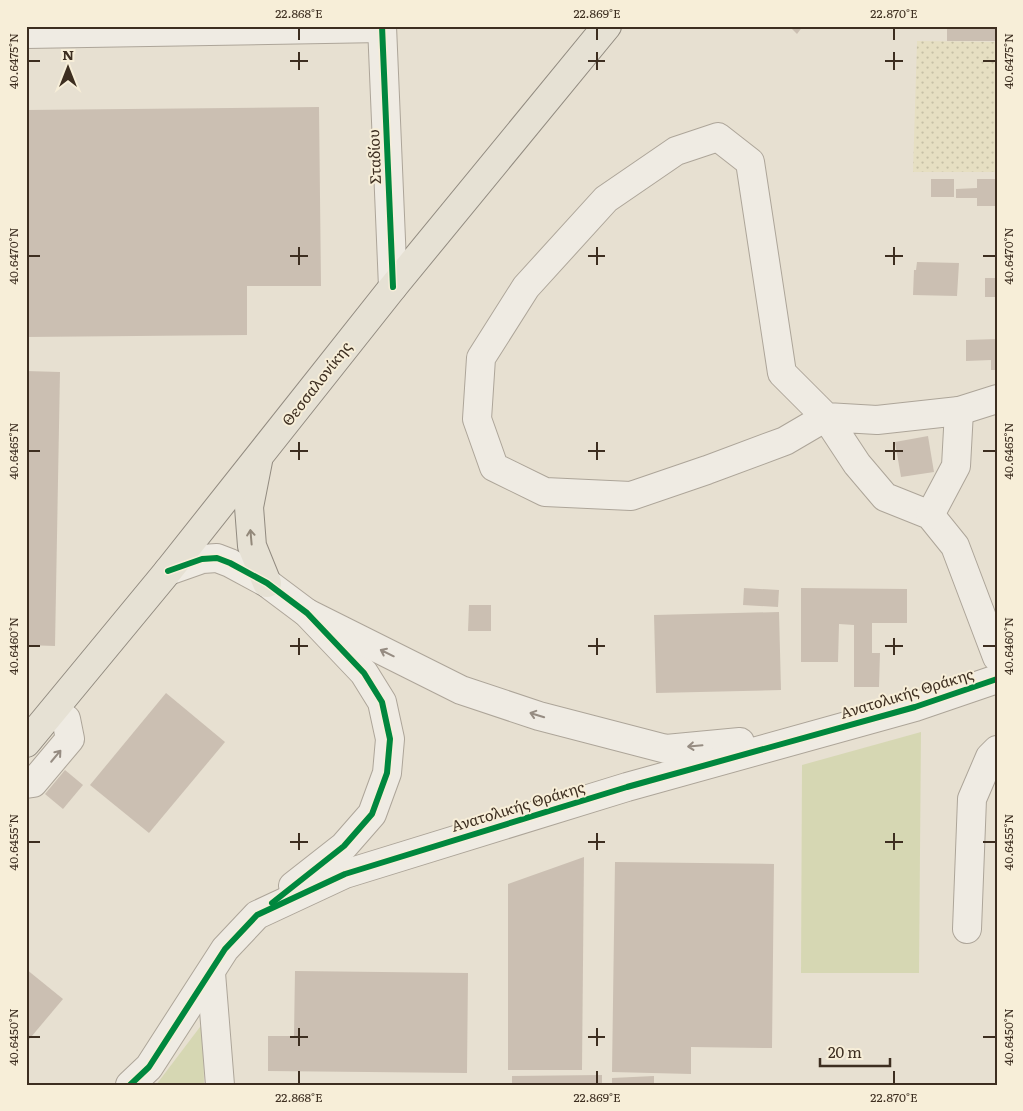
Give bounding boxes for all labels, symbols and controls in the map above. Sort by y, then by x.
text: 22.868°E [275,4,323,22]
text: 22.869°E [573,4,621,22]
text: 22.870°E [870,4,918,22]
text: 40.6475°N [4,33,22,89]
text: 40.6475°N [999,33,1017,89]
north arrow [42,42,92,92]
text: N [62,44,74,64]
street label: Σταδίου [361,129,386,185]
text: 40.6470°N [4,227,22,285]
text: 40.6470°N [999,227,1017,285]
street label: Θεσσαλονίκης [275,335,357,430]
text: 40.6465°N [4,422,22,480]
text: 40.6465°N [999,422,1017,480]
one-way arrow [247,530,256,546]
text: 40.6460°N [4,617,22,675]
text: 40.6460°N [999,617,1017,675]
one-way arrow [380,648,395,658]
street label: Ανατολικής Θράκης [837,661,977,724]
one-way arrow [529,710,545,720]
one-way arrow [687,741,703,751]
one-way arrow [50,750,61,763]
street label: Ανατολικής Θράκης [448,774,588,837]
text: 40.6455°N [4,814,22,870]
text: 40.6455°N [999,814,1017,870]
text: 40.6450°N [4,1008,22,1066]
text: 40.6450°N [999,1008,1017,1066]
scale bar [820,1036,890,1068]
text: 20 m [828,1040,862,1063]
text: 22.868°E [275,1088,323,1106]
text: 22.869°E [573,1088,621,1106]
text: 22.870°E [870,1088,918,1106]

